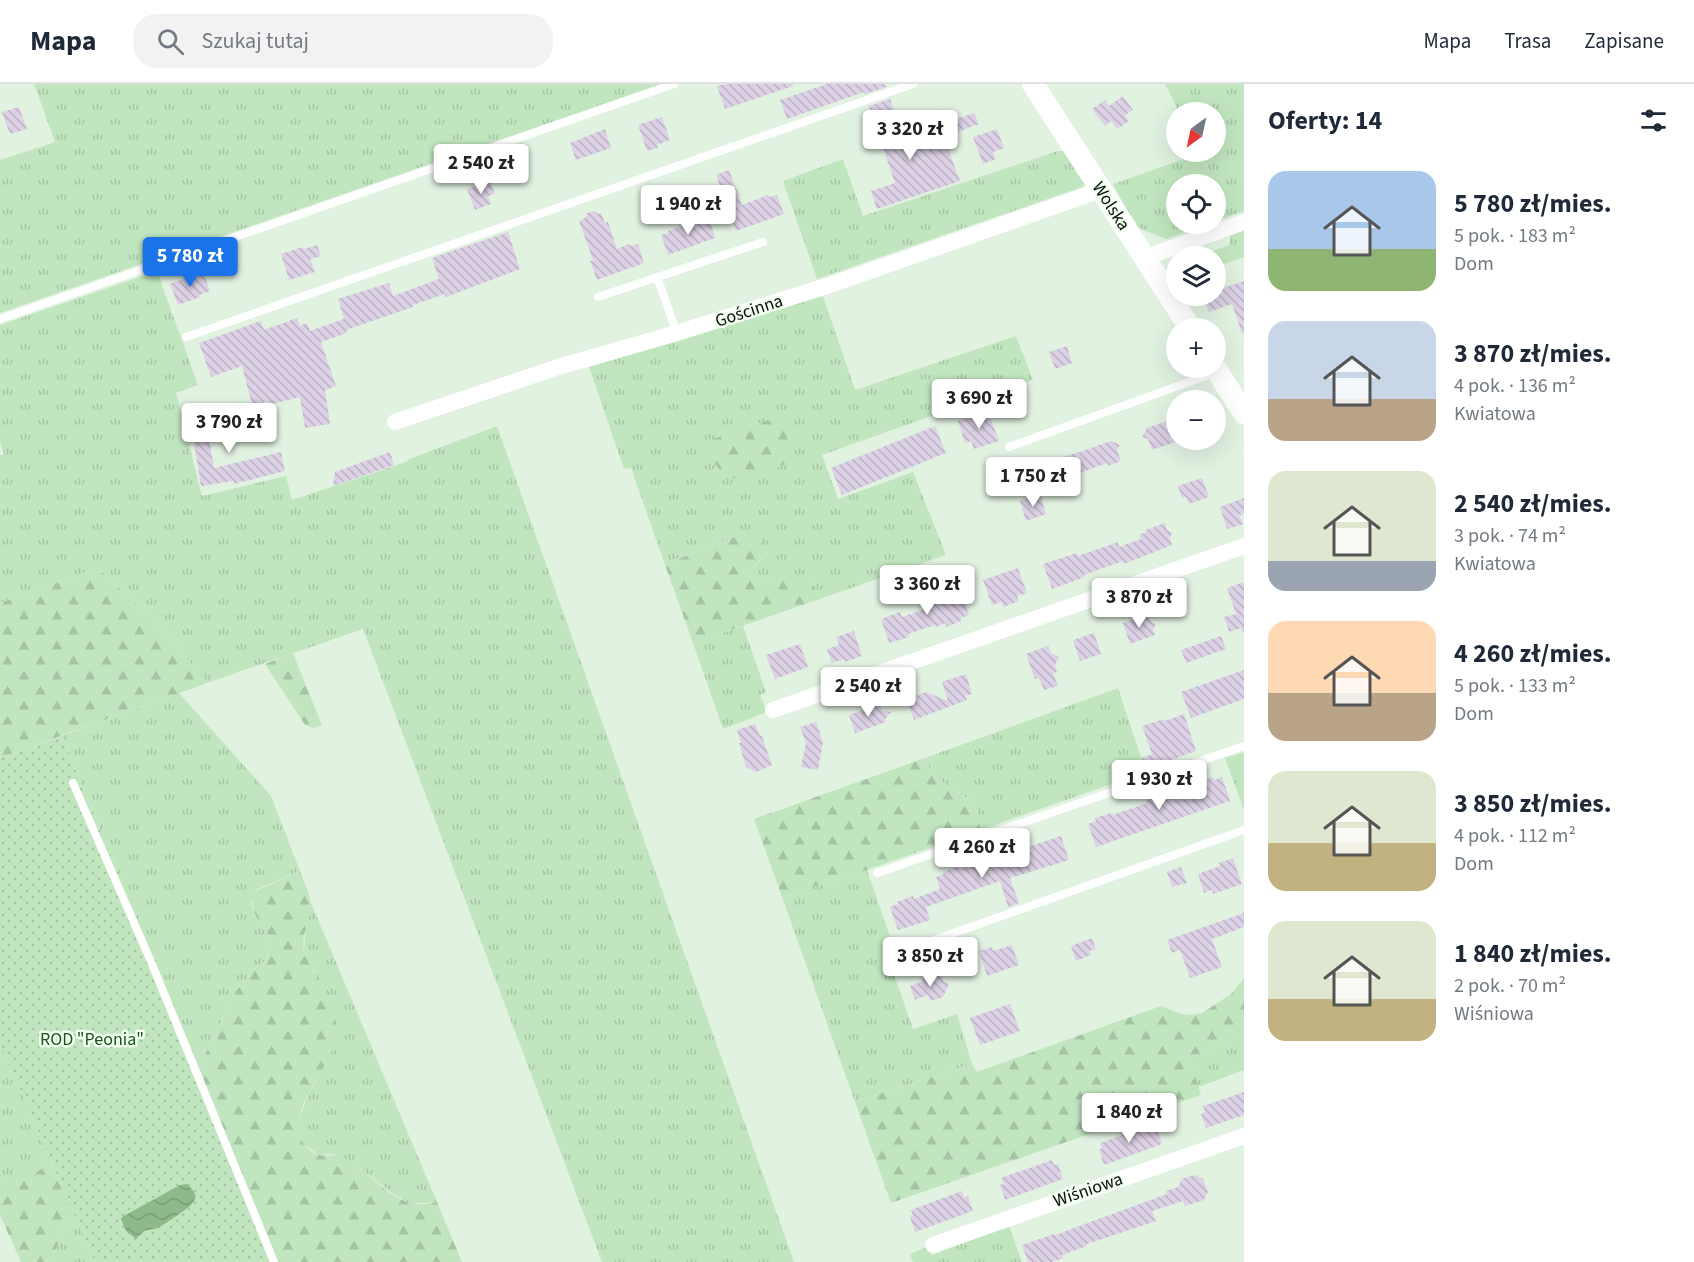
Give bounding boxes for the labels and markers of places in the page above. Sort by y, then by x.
pin: 3 320 zł [848,110,972,161]
pin: 2 540 zł [419,144,543,195]
pin: 1 940 zł [626,185,750,236]
pin: 5 780 zł [128,237,252,288]
pin: 3 690 zł [917,379,1041,430]
pin: 3 790 zł [167,403,291,454]
pin: 1 750 zł [971,457,1095,508]
pin: 3 360 zł [865,565,989,616]
pin: 3 870 zł [1077,578,1201,629]
pin: 2 540 zł [806,667,930,718]
pin: 1 930 zł [1097,760,1221,811]
pin: 4 260 zł [920,828,1044,879]
pin: 3 850 zł [868,937,992,988]
pin: 1 840 zł [1067,1093,1191,1144]

